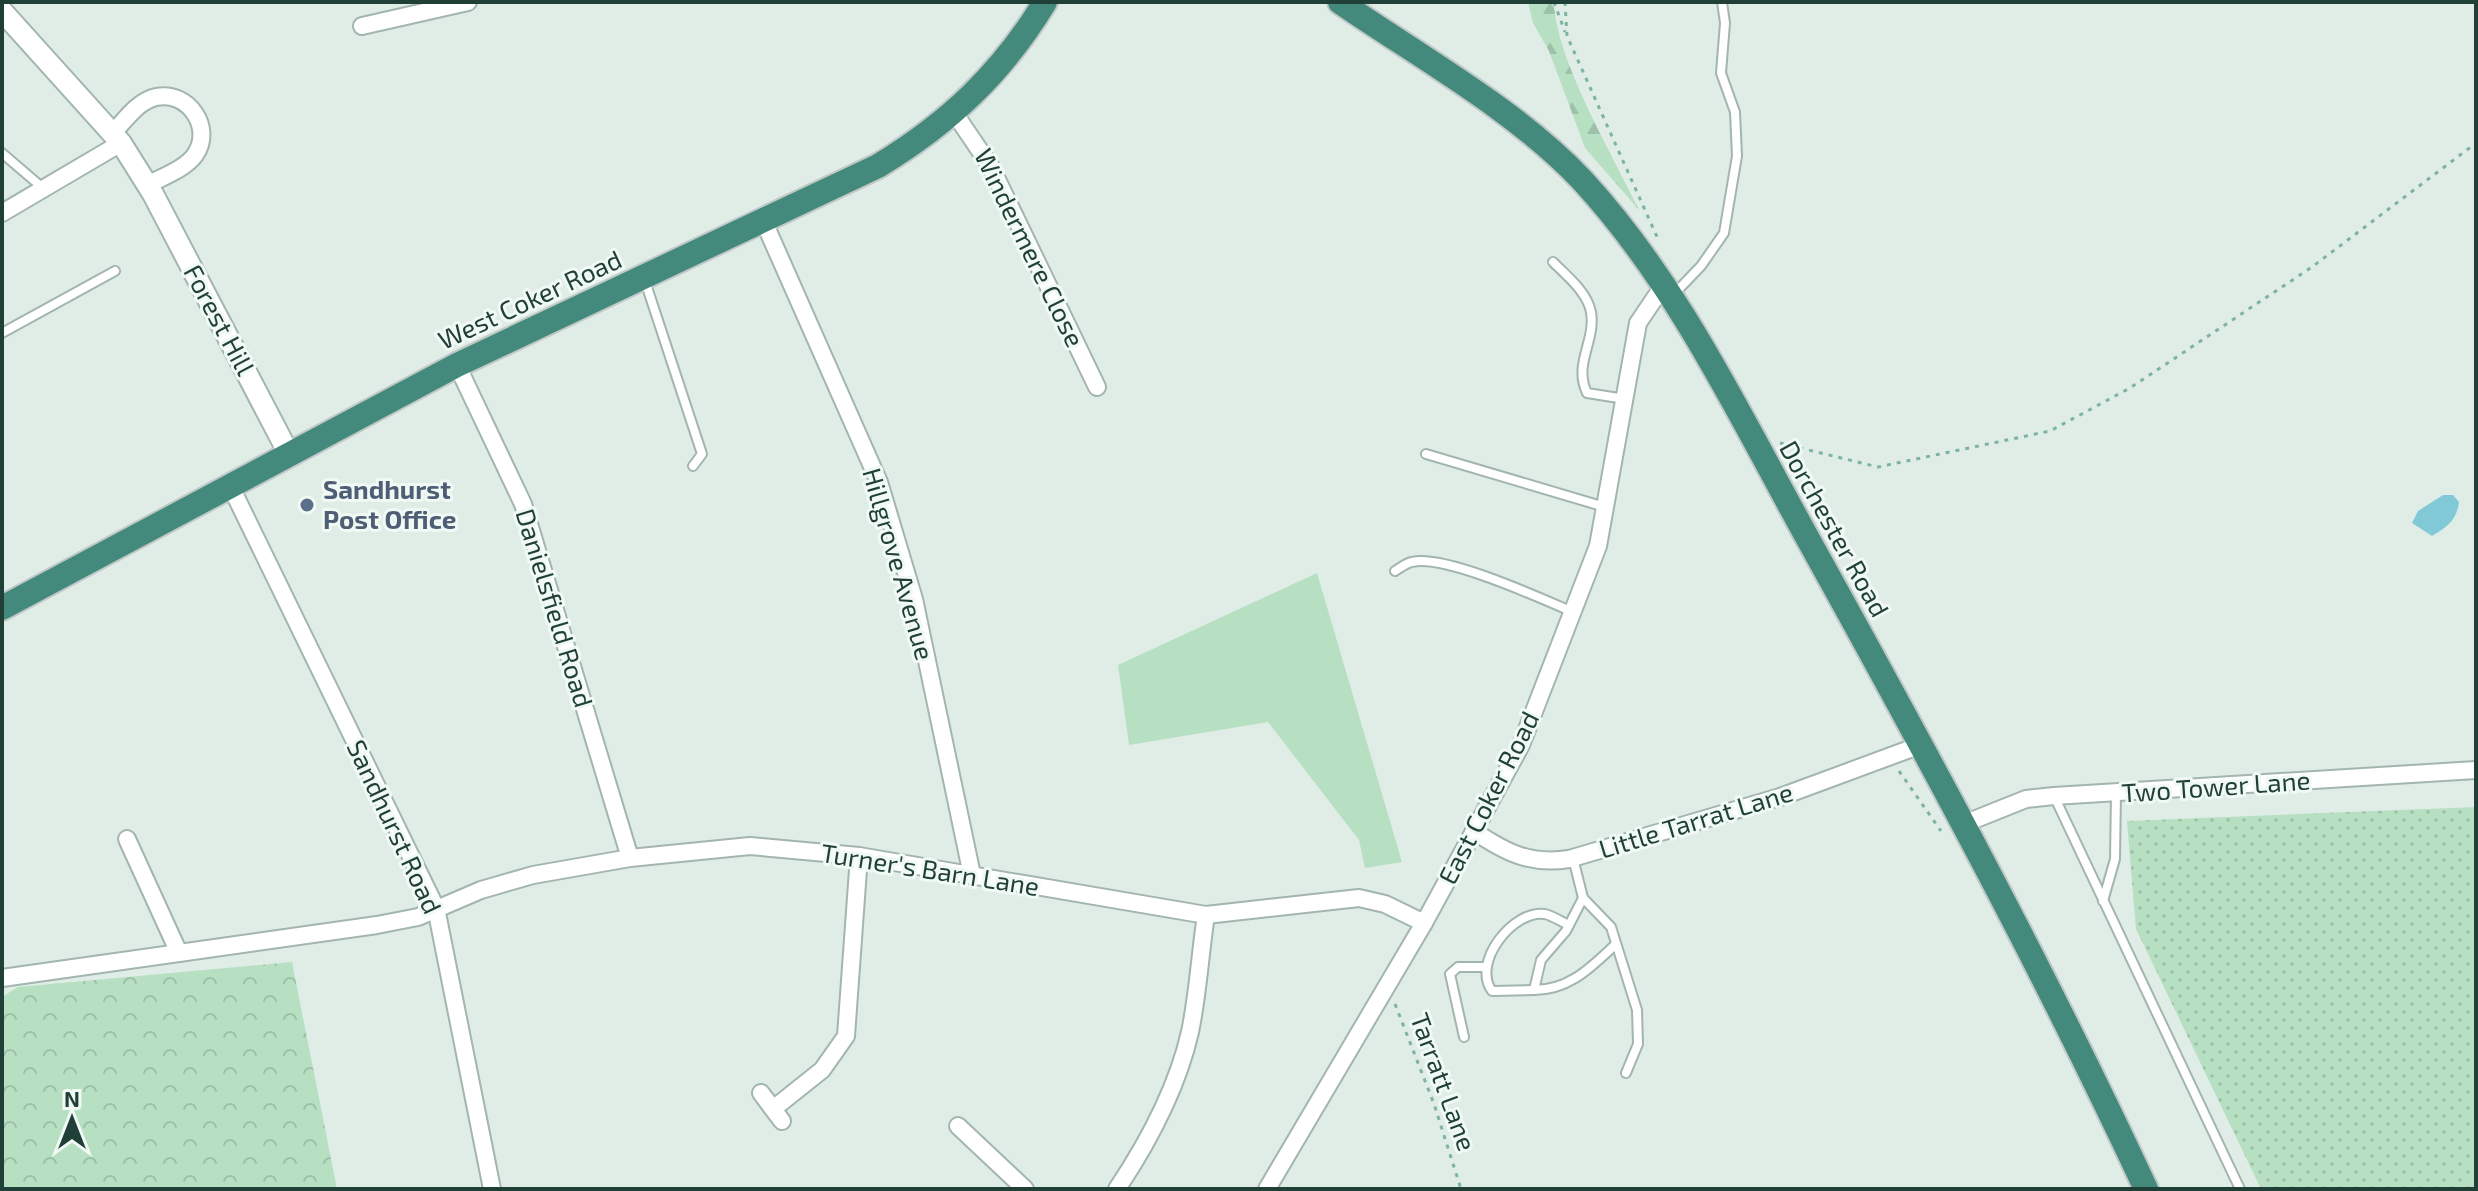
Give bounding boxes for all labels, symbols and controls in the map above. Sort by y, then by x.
street label: Windermere Close [969,143,1092,351]
street label: West Coker Road [433,243,626,355]
street label: Forest Hill [178,259,262,380]
street label: Dorchester Road [1774,435,1897,622]
street label: Hillgrove Avenue [857,464,942,663]
place label: Sandhurst Post Office [323,473,456,534]
marker: Sandhurst Post Office [298,496,316,514]
street label: Danielsfield Road [510,505,600,711]
street label: East Coker Road [1431,706,1545,889]
street label: Sandhurst Road [342,735,449,918]
street label: Two Tower Lane [2120,763,2311,808]
street label: Little Tarrat Lane [1595,775,1796,864]
street label: Turner's Barn Lane [819,836,1042,901]
street label: Tarratt Lane [1405,1008,1484,1155]
north arrow [32,1079,112,1159]
text: N [64,1085,80,1111]

